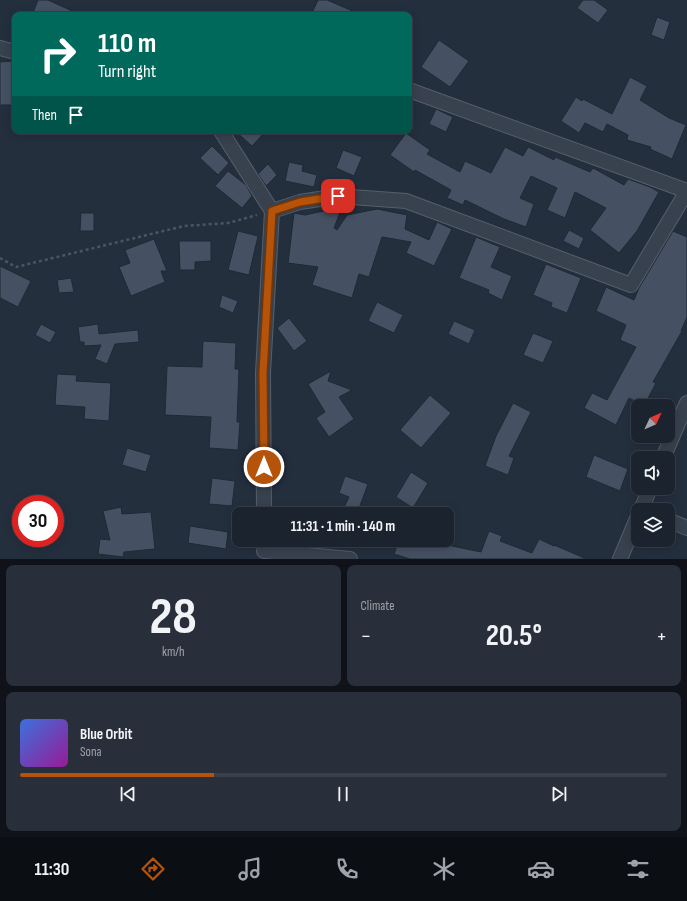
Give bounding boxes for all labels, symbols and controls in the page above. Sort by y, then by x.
text: 110 m [98,27,156,60]
icon: right [32,28,84,80]
text: Turn right [98,61,156,82]
icon: arrive [65,104,87,126]
text: Then [32,106,57,125]
pin [321,179,355,213]
icon: arrive [327,185,349,207]
north arrow [631,399,675,443]
map controls [631,399,675,547]
position arrow [243,446,285,488]
button: sound [631,451,675,495]
speed limit sign: 30 [12,495,64,547]
button: layers [631,503,675,547]
text: 11:31 · 1 min · 140 m [291,517,395,536]
text: 28 [150,586,197,649]
text: Climate [361,598,394,614]
text: 20.5° [486,618,542,654]
text: − [361,623,371,650]
text: + [656,623,667,650]
text: km/h [162,644,184,660]
text: Blue Orbit [80,725,132,744]
text: Sona [80,744,102,760]
icon: previous [117,783,139,805]
icon: pause [332,783,354,805]
icon: next [548,783,570,805]
icon: directions [139,855,167,883]
icon: music [236,855,264,883]
icon: phone [333,855,361,883]
icon: climate [430,855,458,883]
icon: car [527,855,555,883]
icon: filters [624,855,652,883]
text: 11:30 [35,859,69,880]

